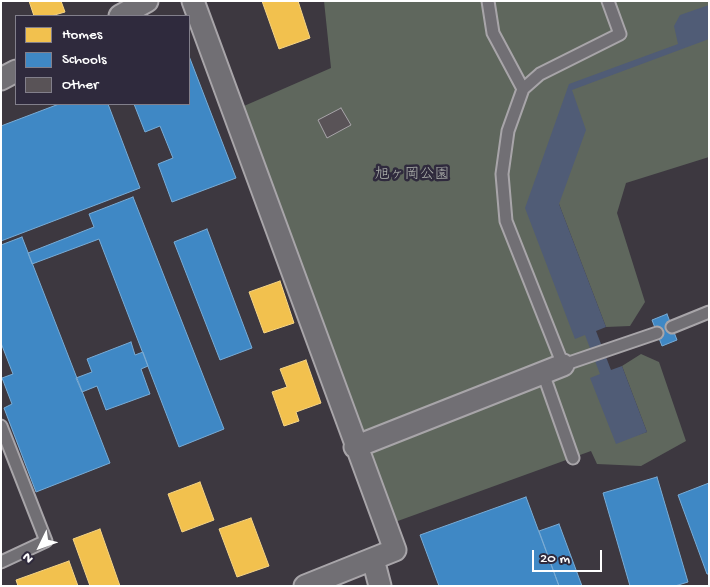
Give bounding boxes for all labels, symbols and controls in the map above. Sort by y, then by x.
legend [15,15,190,105]
text: Homes [62,26,102,44]
text: Schools [62,51,107,69]
text: Other [62,76,98,94]
park label: 旭ヶ岡公園 [375,167,449,185]
north arrow [15,522,65,572]
scale bar [535,540,605,572]
text: N [19,548,38,566]
text: 20 m [540,550,570,568]

